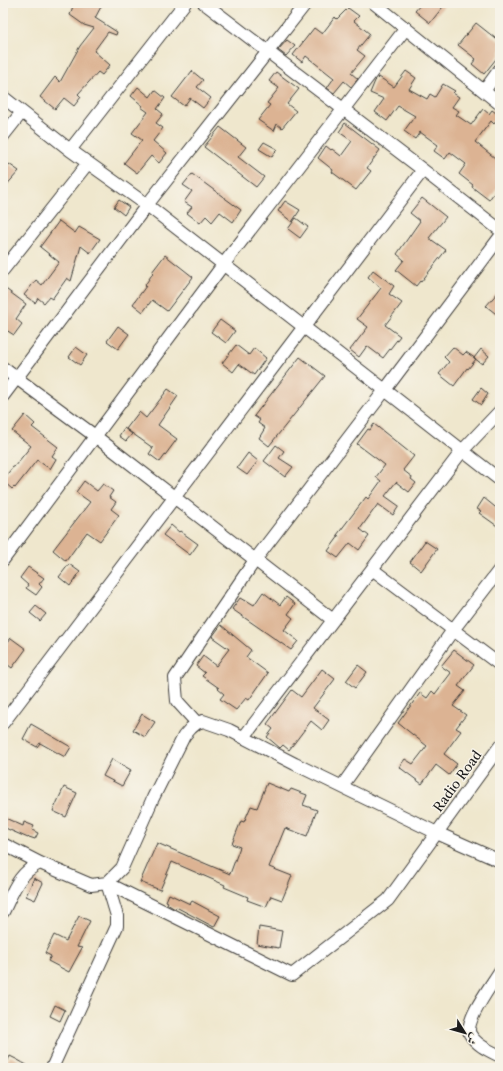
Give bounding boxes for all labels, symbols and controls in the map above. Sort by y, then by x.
street label: Radio Road [429,747,485,815]
north arrow [445,1013,485,1053]
text: ش [464,1030,482,1048]

